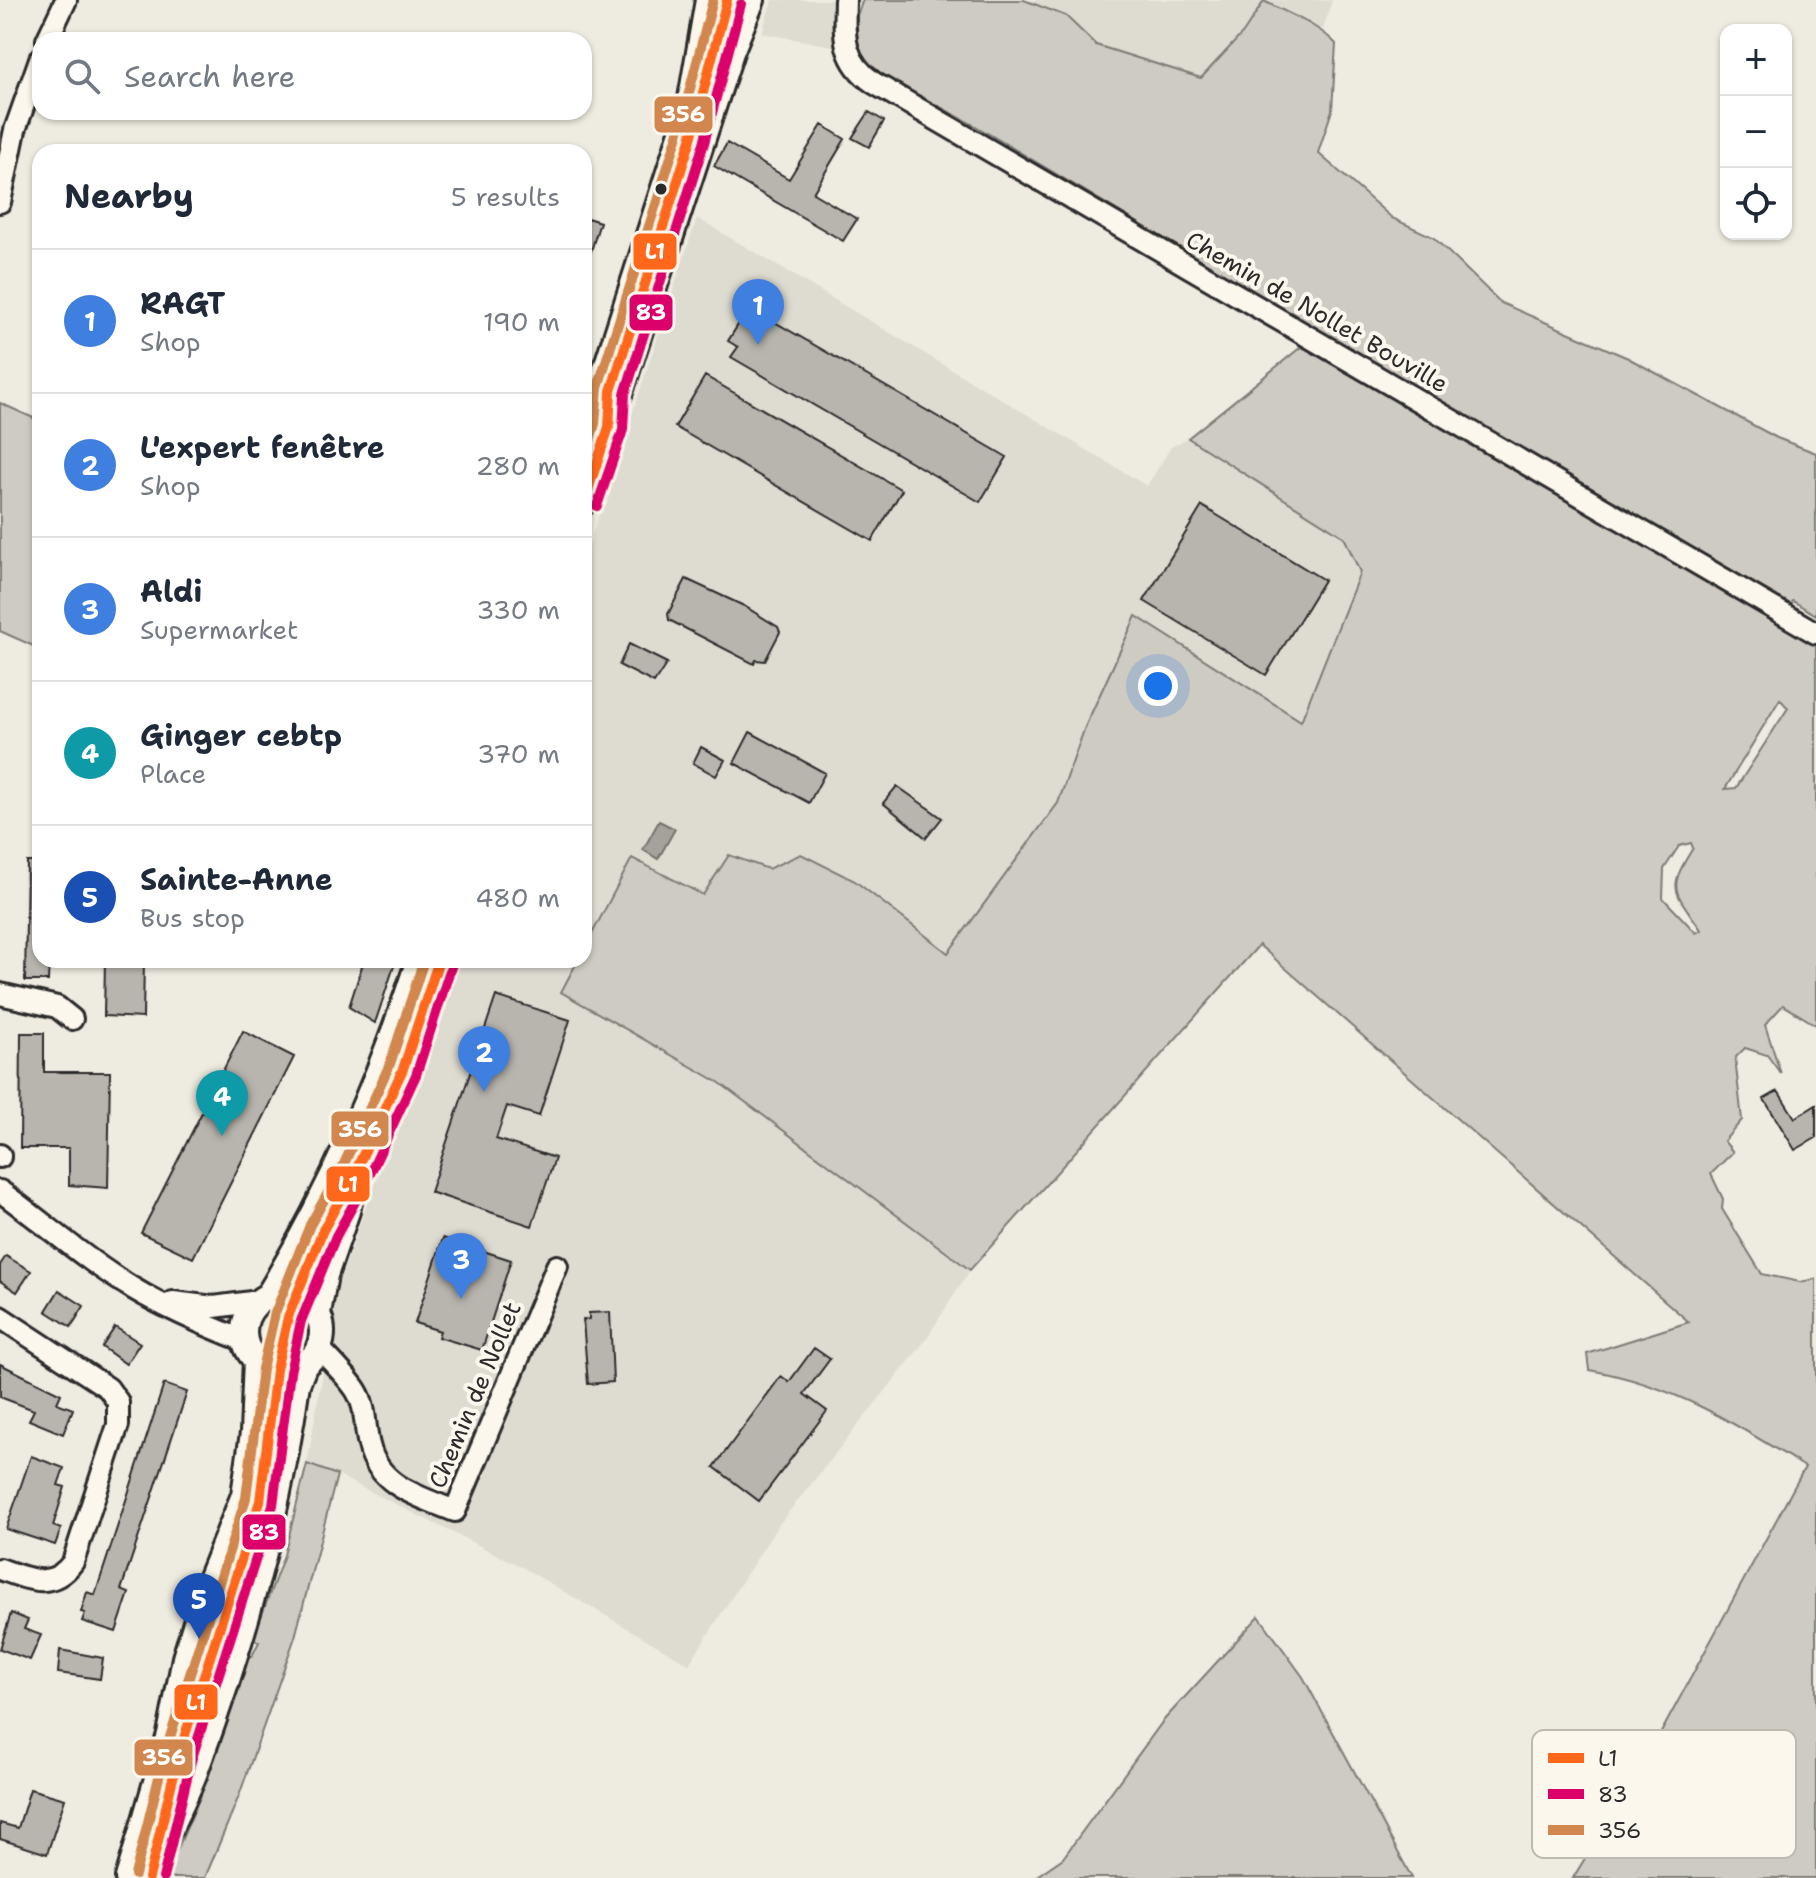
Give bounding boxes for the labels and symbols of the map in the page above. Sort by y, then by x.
line badge: 356 [653,95,714,134]
text: 356 [661,100,705,129]
unlabelled marker [653,181,669,197]
street label: Chemin de Nollet Bouville [1180,224,1454,400]
line badge: L1 [632,232,678,271]
text: L1 [645,237,665,266]
pin: 1 [732,279,784,345]
line badge: 83 [628,293,674,332]
text: 83 [636,298,666,327]
your location [1138,666,1178,706]
pin: 2 [458,1026,510,1092]
pin: 4 [196,1070,248,1136]
line badge: 356 [330,1110,390,1148]
text: 356 [338,1115,382,1144]
line badge: L1 [325,1165,371,1203]
text: L1 [338,1170,358,1199]
pin: 3 [435,1233,487,1299]
street label: Chemin de Nollet [421,1297,529,1493]
line badge: 83 [241,1513,287,1551]
text: 83 [249,1518,279,1547]
pin: 5 [173,1573,225,1639]
line badge: L1 [173,1683,219,1721]
text: L1 [186,1688,206,1717]
legend [1532,1730,1796,1858]
line badge: 356 [133,1738,194,1777]
text: 356 [142,1743,186,1772]
text: L1 [1598,1744,1618,1773]
text: 83 [1598,1780,1628,1809]
text: 356 [1598,1816,1641,1845]

